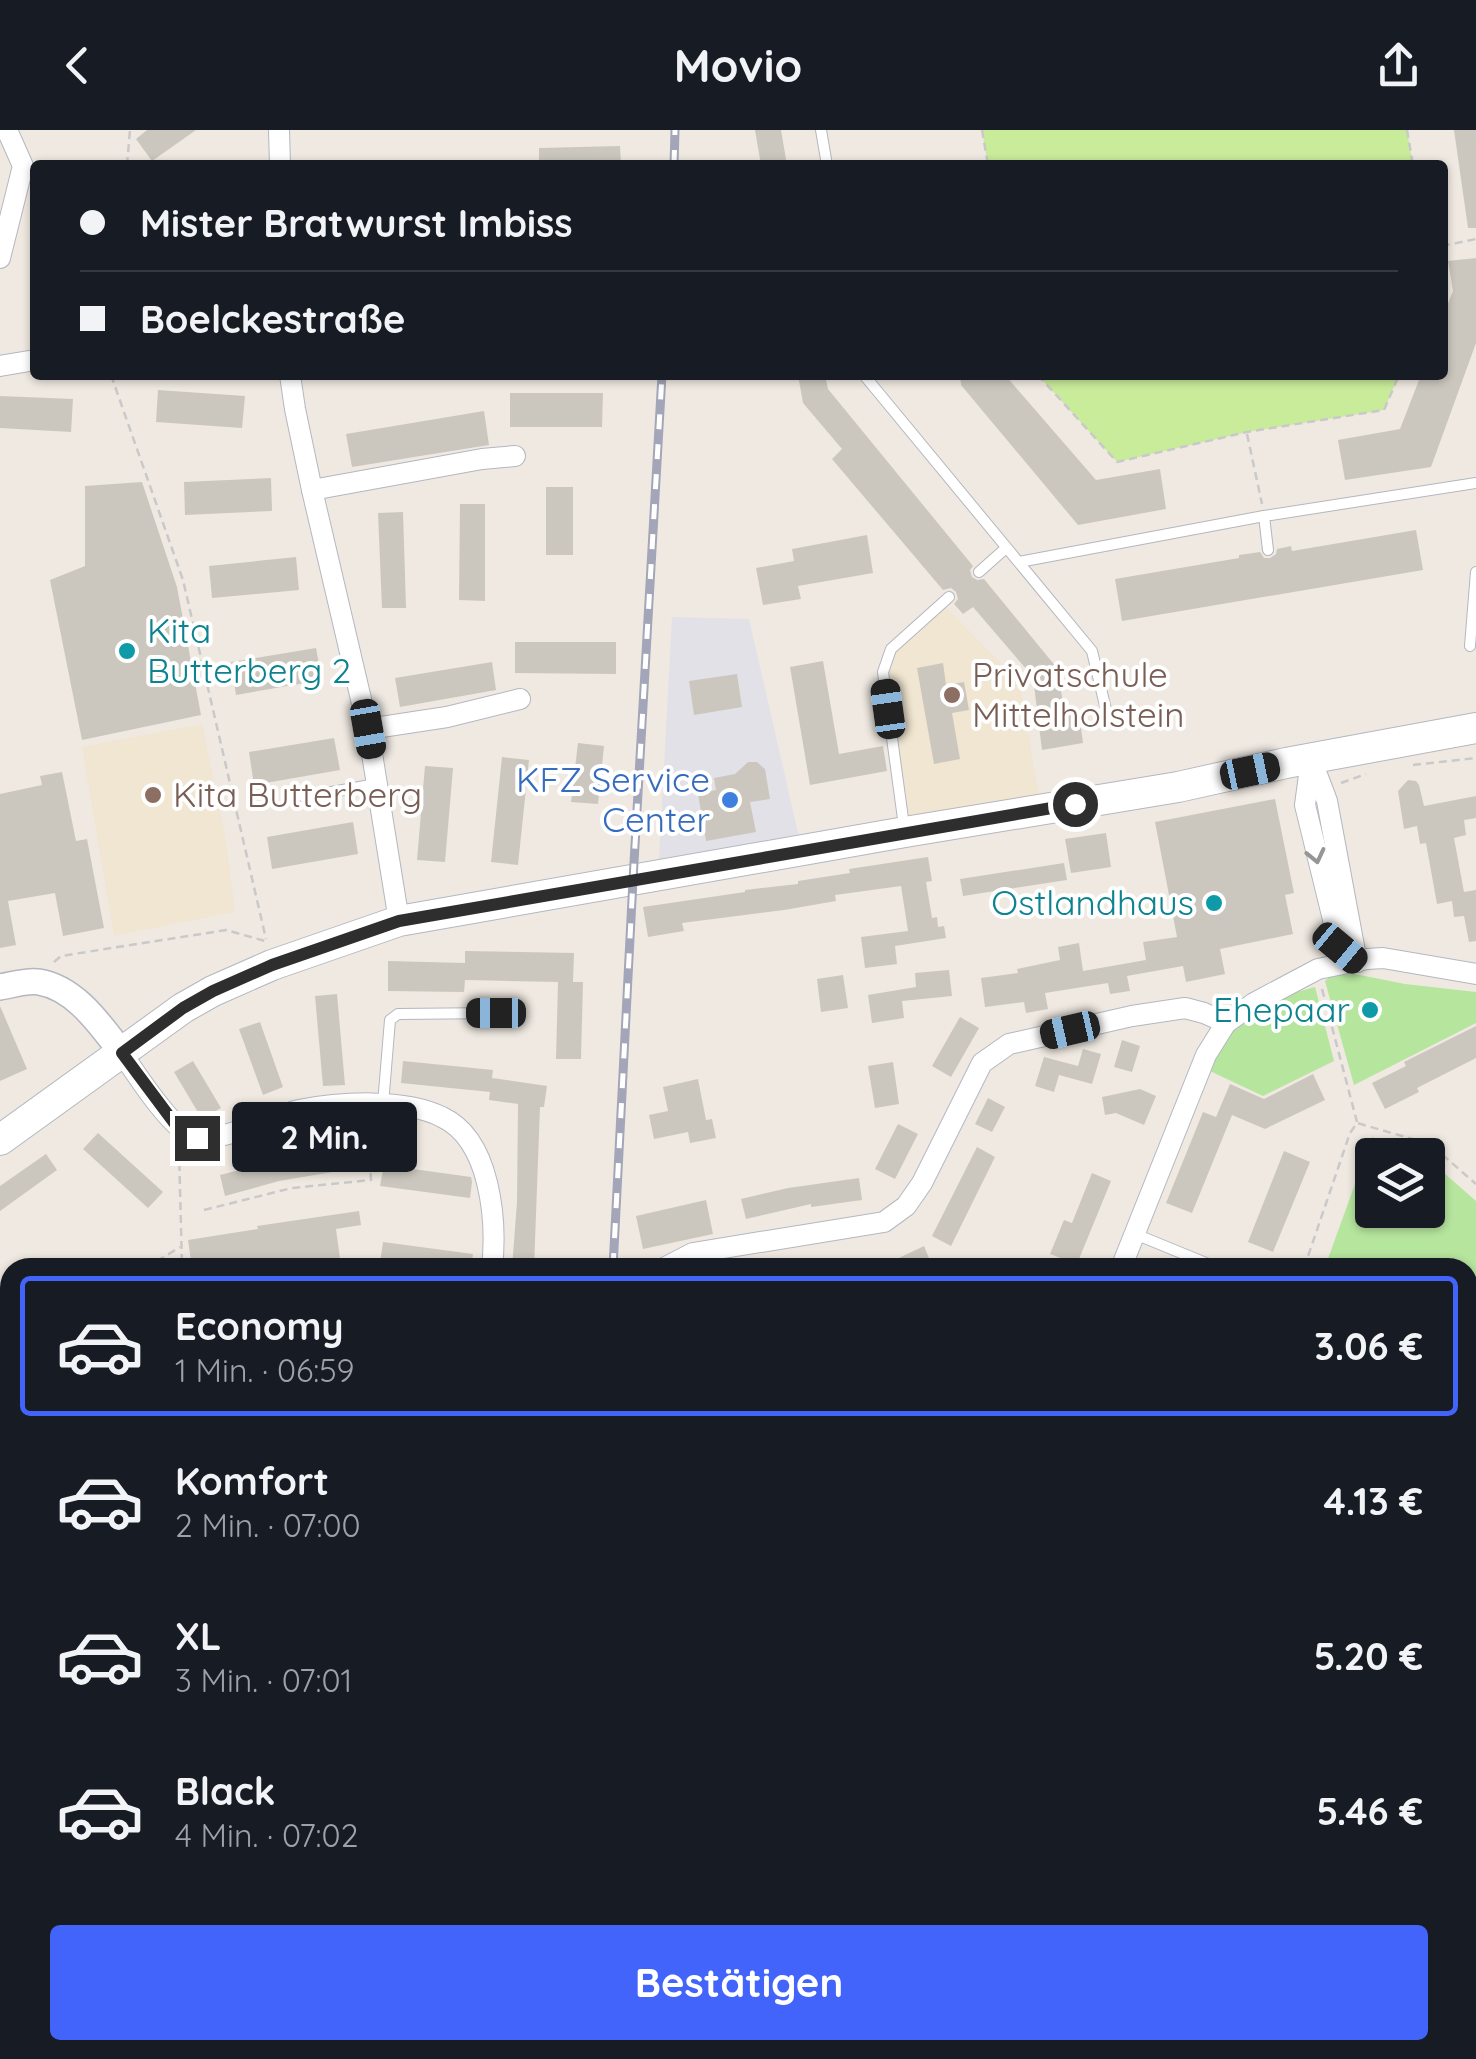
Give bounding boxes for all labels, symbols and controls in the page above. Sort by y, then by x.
text: Movio [674,37,802,93]
icon: back [50,38,105,93]
icon: share [1371,38,1426,93]
text: Mister Bratwurst Imbiss [140,199,573,247]
text: Boelckestraße [140,295,405,343]
place label: Kita Butterberg 2 [147,608,351,692]
marker: Kita Butterberg 2 [116,640,138,662]
place label: Privatschule Mittelholstein [972,652,1185,736]
car [869,677,907,741]
marker: Privatschule Mittelholstein [941,684,963,706]
car [348,697,388,761]
car [1218,750,1282,792]
place label: KFZ Service Center [516,757,710,841]
place label: Kita Butterberg [173,772,422,816]
route start [1053,782,1098,827]
marker: Kita Butterberg [142,784,164,806]
marker: KFZ Service Center [719,789,741,811]
one-way arrow [1304,847,1325,864]
place label: Ostlandhaus [991,880,1194,924]
marker: Ostlandhaus [1203,892,1225,914]
car [1307,917,1373,979]
place label: Ehepaar [1213,987,1350,1031]
car [466,998,526,1028]
marker: Ehepaar [1359,999,1381,1021]
car [1037,1009,1103,1051]
callout: 2 Min. [232,1103,417,1173]
route end [175,1116,220,1161]
text: 2 Min. [281,1117,368,1157]
map controls [1355,1138,1445,1228]
button: layers [1355,1138,1445,1228]
icon: car [55,1301,145,1391]
text: Economy [175,1302,344,1350]
text: 3.06 € [1314,1322,1423,1370]
text: 1 Min. · 06:59 [175,1350,354,1390]
icon: car [55,1456,145,1546]
text: Komfort [175,1457,329,1505]
text: 4.13 € [1323,1477,1423,1525]
text: 2 Min. · 07:00 [175,1505,361,1545]
icon: car [55,1611,145,1701]
text: XL [175,1612,221,1660]
text: 5.20 € [1314,1632,1423,1680]
text: 3 Min. · 07:01 [175,1660,352,1700]
icon: car [55,1766,145,1856]
text: Black [175,1767,275,1815]
text: 5.46 € [1316,1787,1423,1835]
text: 4 Min. · 07:02 [175,1815,358,1855]
button: Bestätigen [50,1925,1428,2040]

